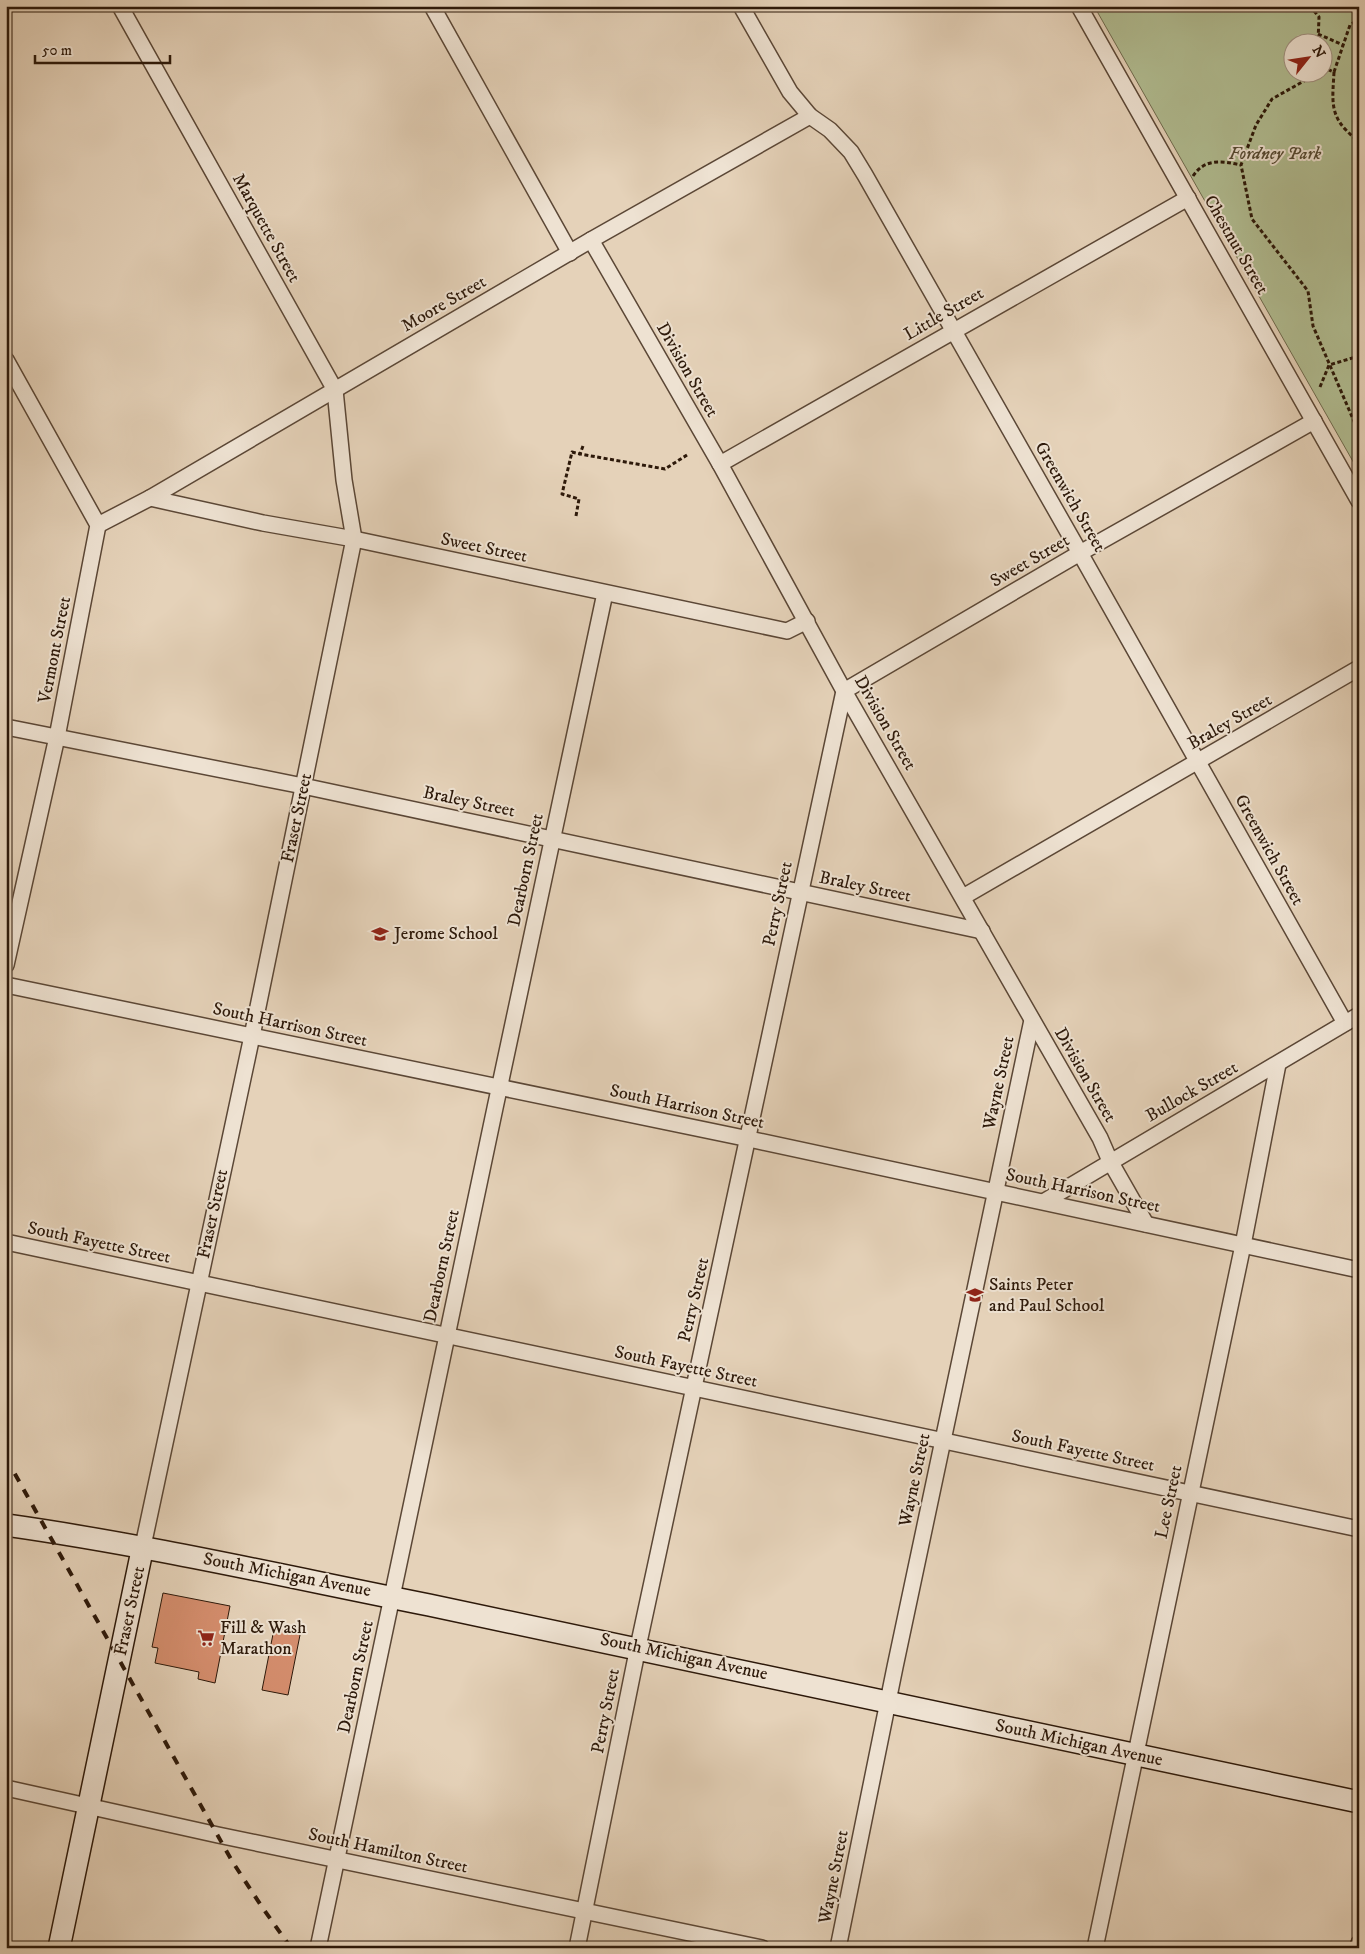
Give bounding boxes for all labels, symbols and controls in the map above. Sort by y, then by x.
scale bar [35,32,170,64]
north arrow [1282,32,1332,82]
text: 50 m [42,41,72,60]
text: N [1308,43,1329,62]
park label: Fordney Park [1229,143,1322,165]
street label: Marquette Street [227,170,305,287]
street label: Chestnut Street [1199,192,1273,299]
street label: Moore Street [398,271,491,337]
street label: Little Street [900,282,988,346]
street label: Division Street [651,319,723,422]
street label: Greenwich Street [1030,438,1110,556]
street label: Sweet Street [439,528,530,568]
street label: Sweet Street [986,529,1074,592]
street label: Vermont Street [34,595,76,706]
street label: Division Street [849,672,921,775]
street label: Braley Street [1184,689,1276,755]
street label: Fraser Street [277,771,317,865]
street label: Braley Street [421,782,517,823]
street label: Greenwich Street [1229,791,1309,909]
street label: Dearborn Street [503,811,549,928]
street label: Perry Street [758,859,798,948]
street label: Braley Street [817,867,913,908]
place label: Jerome School [392,923,499,945]
school or university icon: Jerome School [370,924,390,944]
street label: South Harrison Street [211,998,369,1052]
street label: Division Street [1049,1024,1121,1127]
street label: Wayne Street [978,1034,1020,1133]
street label: Bullock Street [1142,1057,1242,1127]
street label: South Harrison Street [608,1080,766,1134]
street label: South Harrison Street [1004,1164,1162,1218]
street label: Fraser Street [193,1167,233,1261]
street label: Dearborn Street [419,1207,465,1324]
street label: South Fayette Street [26,1217,173,1269]
street label: Perry Street [674,1255,714,1344]
place label: Saints Peter and Paul School [989,1274,1105,1317]
school or university icon: Saints Peter and Paul School [965,1285,985,1305]
street label: South Fayette Street [613,1341,760,1393]
street label: South Fayette Street [1010,1425,1157,1477]
street label: Wayne Street [894,1431,936,1530]
street label: Lee Street [1151,1463,1188,1541]
street label: South Michigan Avenue [201,1548,373,1602]
street label: Fraser Street [110,1564,150,1658]
place label: Fill & Wash Marathon [220,1617,307,1660]
street label: Dearborn Street [333,1618,379,1735]
supermarket icon: Fill & Wash Marathon [196,1628,216,1648]
street label: South Michigan Avenue [598,1629,770,1685]
street label: Perry Street [587,1666,625,1755]
street label: South Michigan Avenue [993,1715,1165,1771]
street label: South Hamilton Street [306,1823,470,1879]
street label: Wayne Street [814,1828,854,1927]

